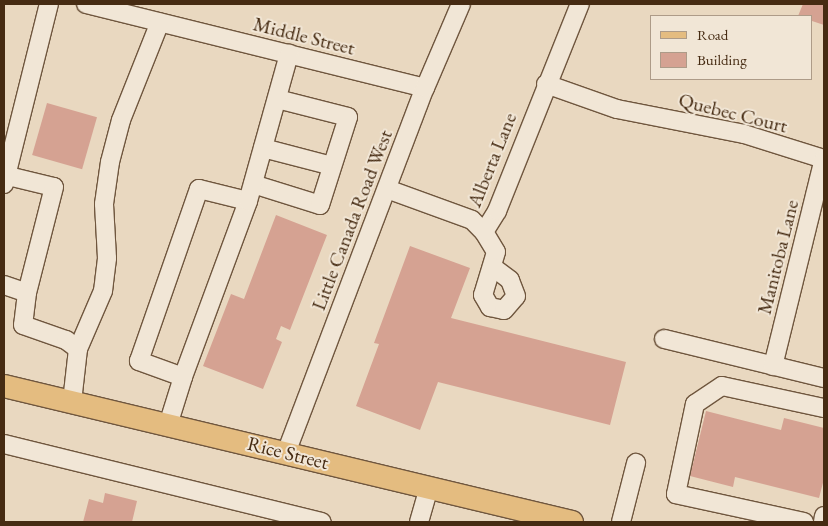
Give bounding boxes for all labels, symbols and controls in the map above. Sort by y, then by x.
street label: Middle Street [251,12,357,60]
legend [650,15,813,80]
text: Road [697,25,728,44]
text: Building [697,50,747,69]
street label: Quebec Court [676,88,790,138]
street label: Alberta Lane [462,109,522,211]
street label: Little Canada Road West [307,126,397,314]
street label: Manitoba Lane [752,197,804,317]
street label: Rice Street [245,431,331,475]

